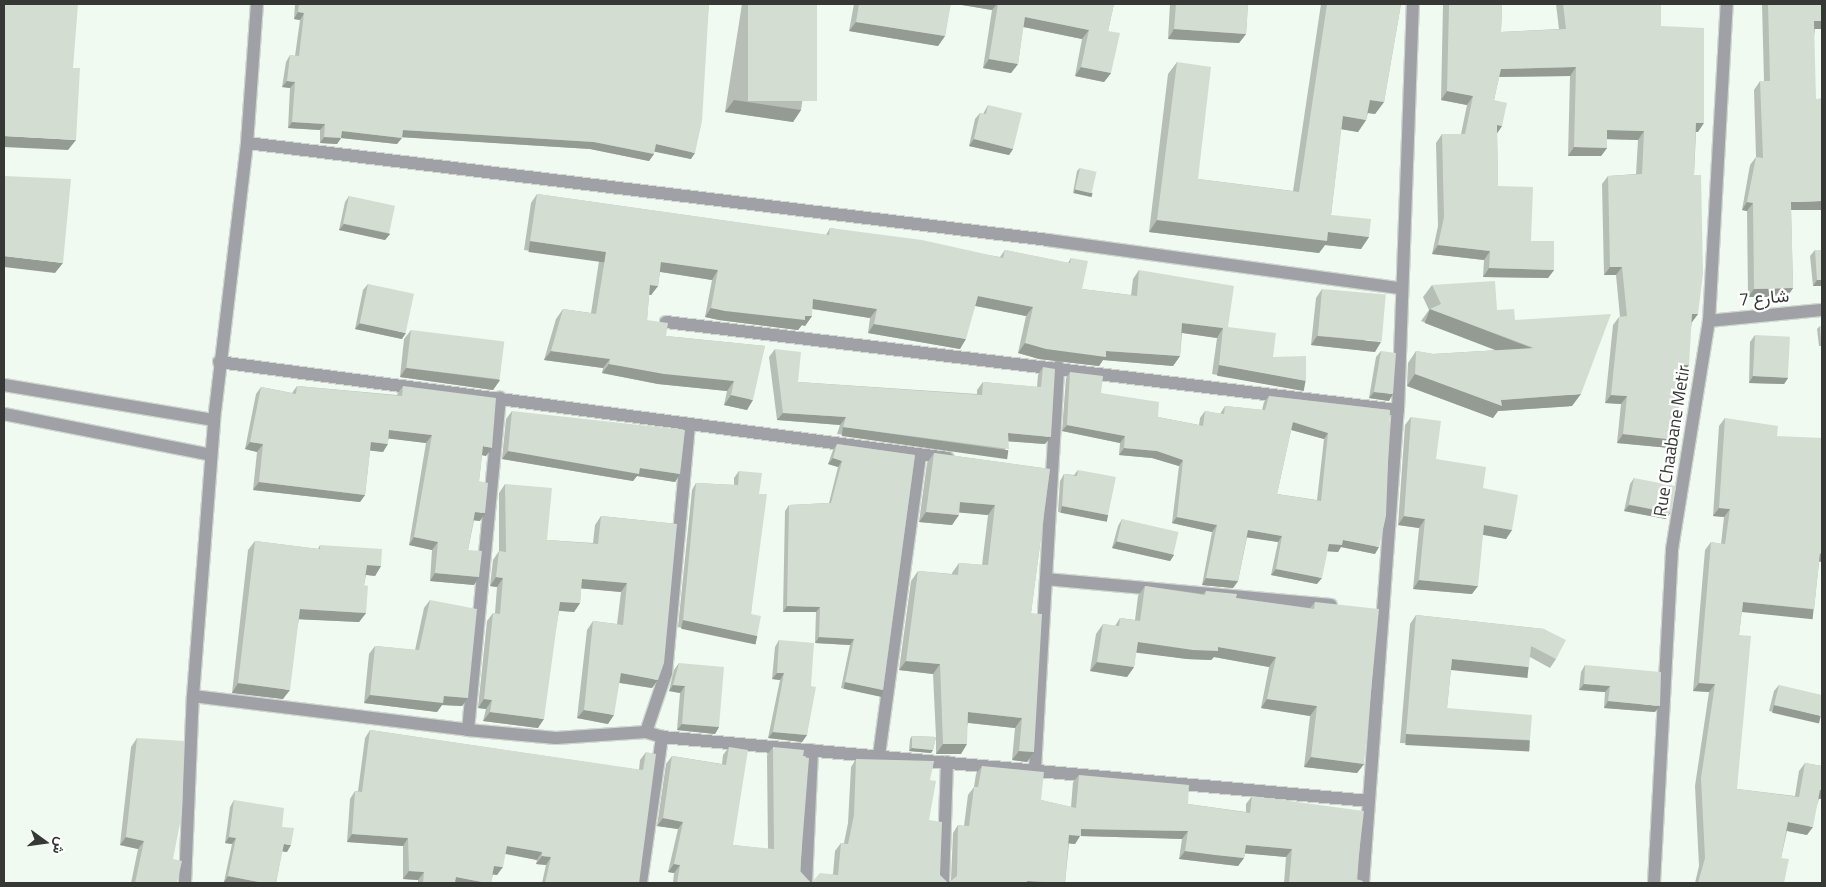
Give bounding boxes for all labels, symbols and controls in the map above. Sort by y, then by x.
street label: شارع 7 [1738,285,1790,311]
street label: Rue Chaabane Metir [1649,364,1695,518]
north arrow [20,817,70,867]
text: ش [48,835,72,856]

